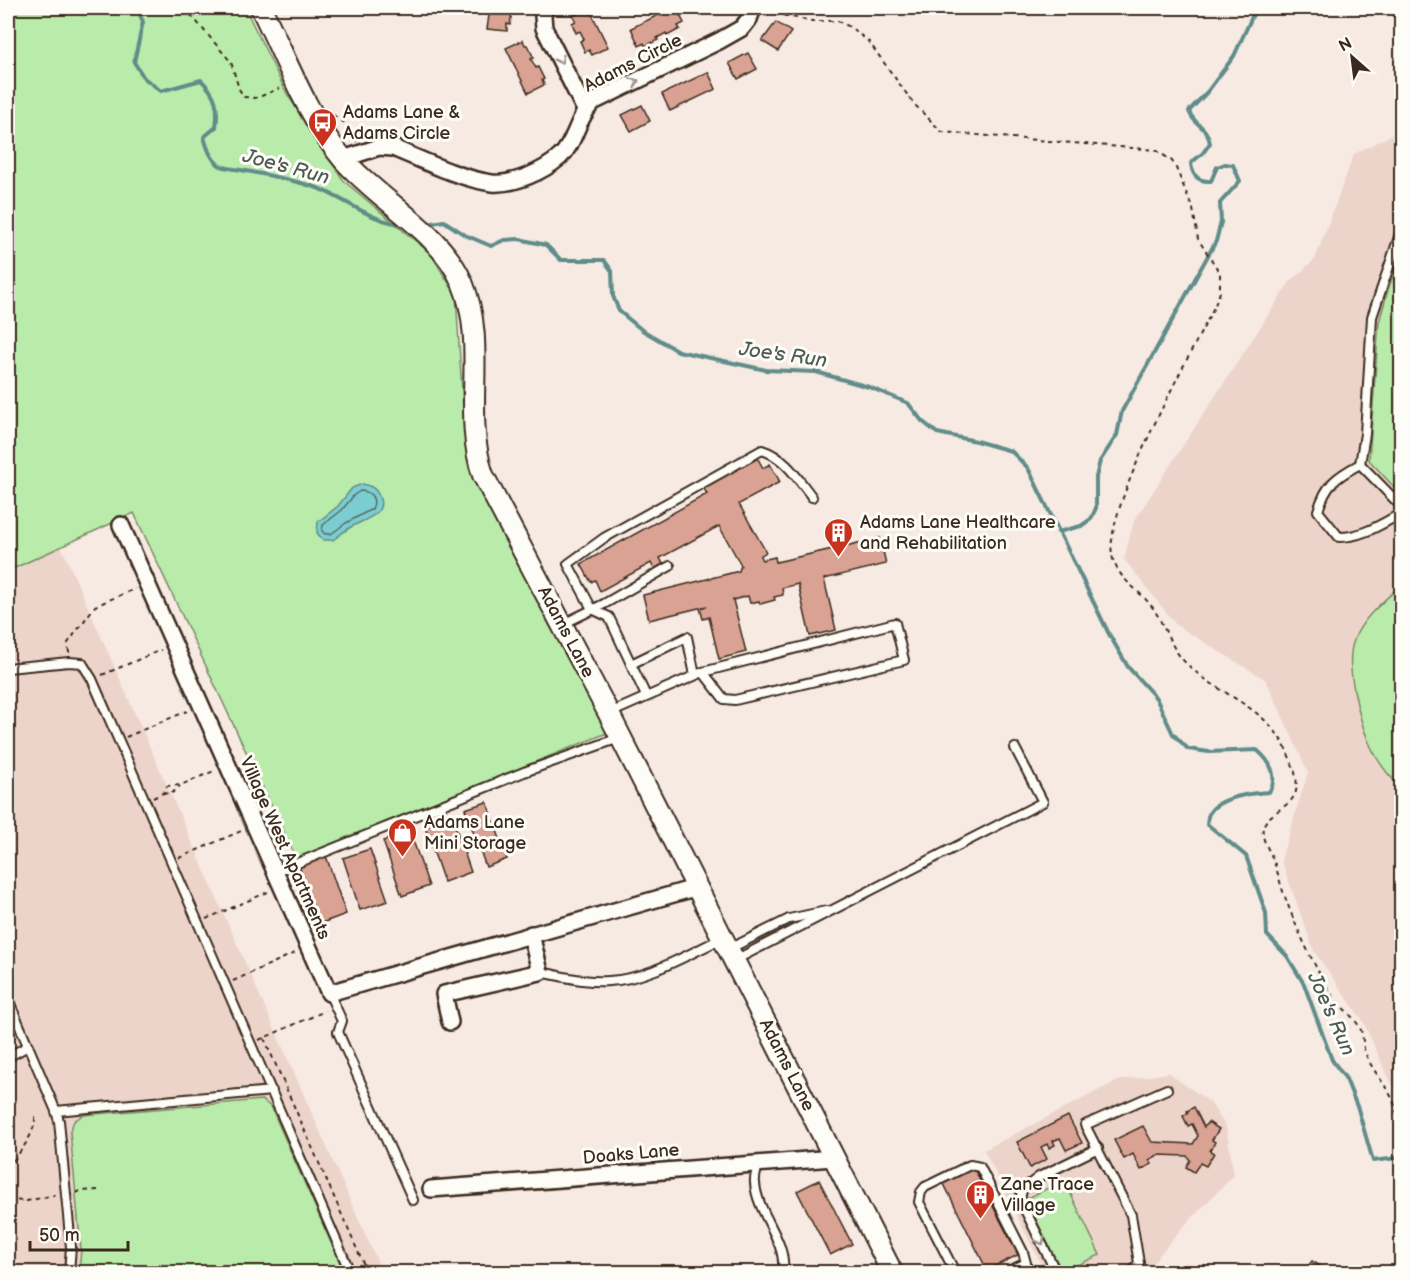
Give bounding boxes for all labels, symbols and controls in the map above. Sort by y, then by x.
north arrow [1322,27,1382,87]
street label: Adams Circle [581,29,686,97]
text: N [1336,34,1355,56]
one-way arrow [552,53,564,64]
one-way arrow [629,77,640,89]
place label: Adams Lane & Adams Circle [343,102,460,144]
bus stop icon: Adams Lane & Adams Circle [306,106,338,148]
water label: Joe's Run [239,144,332,190]
water label: Joe's Run [737,337,828,373]
place label: Adams Lane Healthcare and Rehabilitation [860,512,1056,554]
building icon: Adams Lane Healthcare and Rehabilitation [823,516,855,558]
street label: Adams Lane [533,583,599,682]
street label: Village West Apartments [235,753,335,943]
place label: Adams Lane Mini Storage [424,812,526,854]
shop icon: Adams Lane Mini Storage [387,816,419,858]
water label: Joe's Run [1302,968,1360,1059]
street label: Adams Lane [755,1015,819,1115]
street label: Doaks Lane [582,1139,680,1169]
place label: Zane Trace Village [1000,1174,1094,1216]
building icon: Zane Trace Village [964,1178,996,1220]
scale bar [30,1214,128,1252]
text: 50 m [39,1225,80,1246]
one-way arrow [1033,1235,1045,1246]

